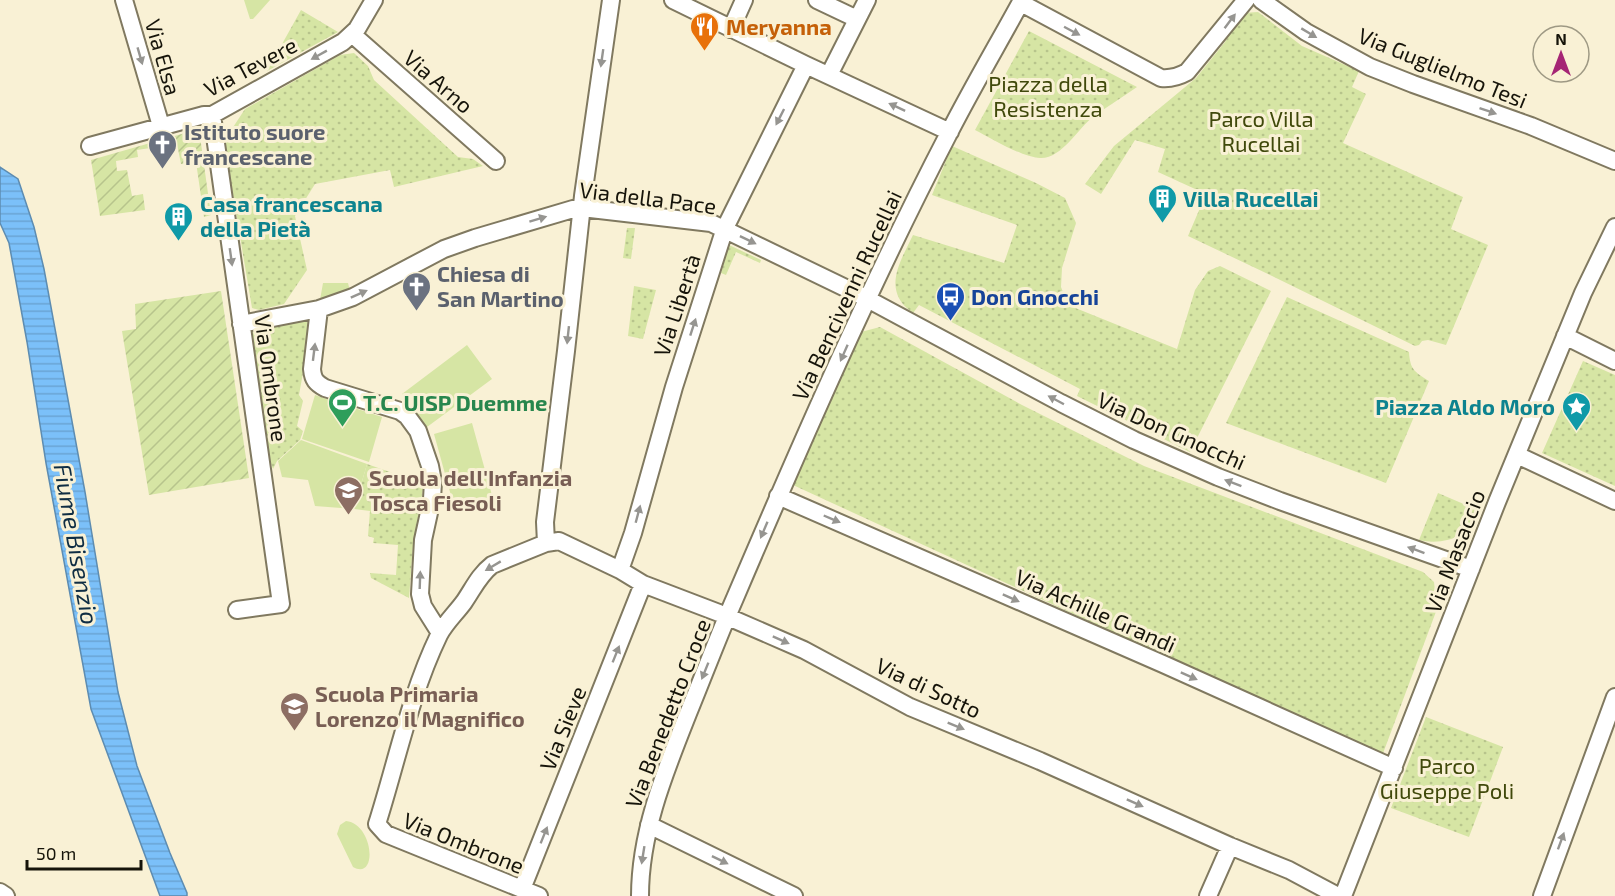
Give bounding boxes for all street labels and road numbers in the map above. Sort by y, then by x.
street label: Via Elsa [141,16,187,98]
street label: Via Guglielmo Tesi [1355,21,1531,113]
street label: Via Tevere [199,31,301,101]
street label: Via Arno [399,44,479,118]
street label: Via della Pace [578,176,718,218]
street label: Via Bencivenni Rucellai [786,186,906,404]
street label: Via Libertà [647,250,705,360]
street label: Via Ombrone [250,313,294,443]
street label: Via Don Gnocchi [1094,386,1250,474]
street label: Via Masaccio [1419,486,1489,616]
street label: Via Achille Grandi [1012,563,1180,657]
street label: Via Benedetto Croce [619,615,715,811]
street label: Via di Sotto [872,651,986,723]
street label: Via Sieve [533,682,591,774]
street label: Via Ombrone [400,806,528,878]

